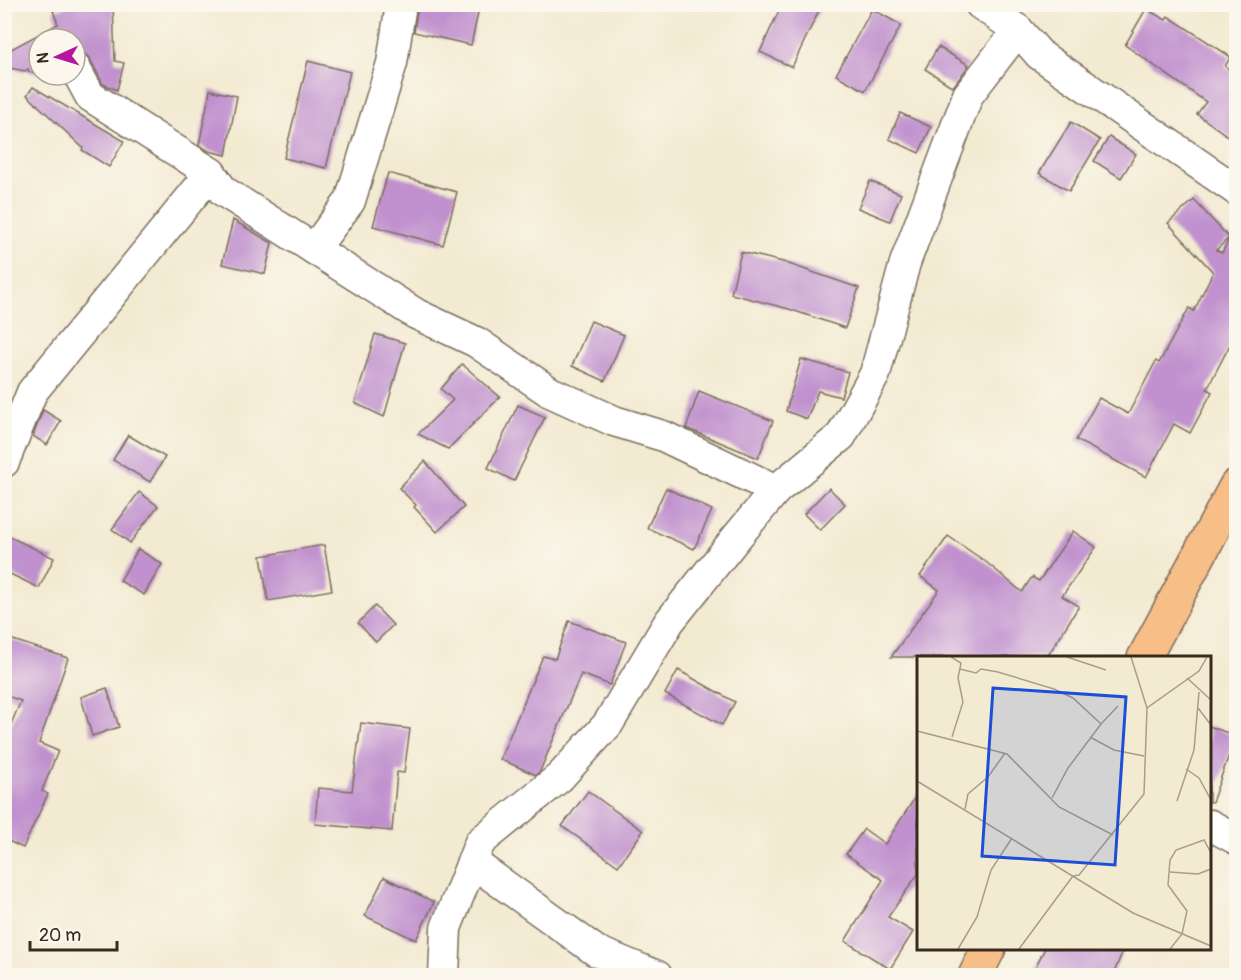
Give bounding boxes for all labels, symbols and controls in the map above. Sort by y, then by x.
north arrow [27,27,87,87]
text: N [33,52,53,64]
inset map [917,656,1211,950]
scale bar [30,914,117,952]
text: 20 m [39,924,81,947]

